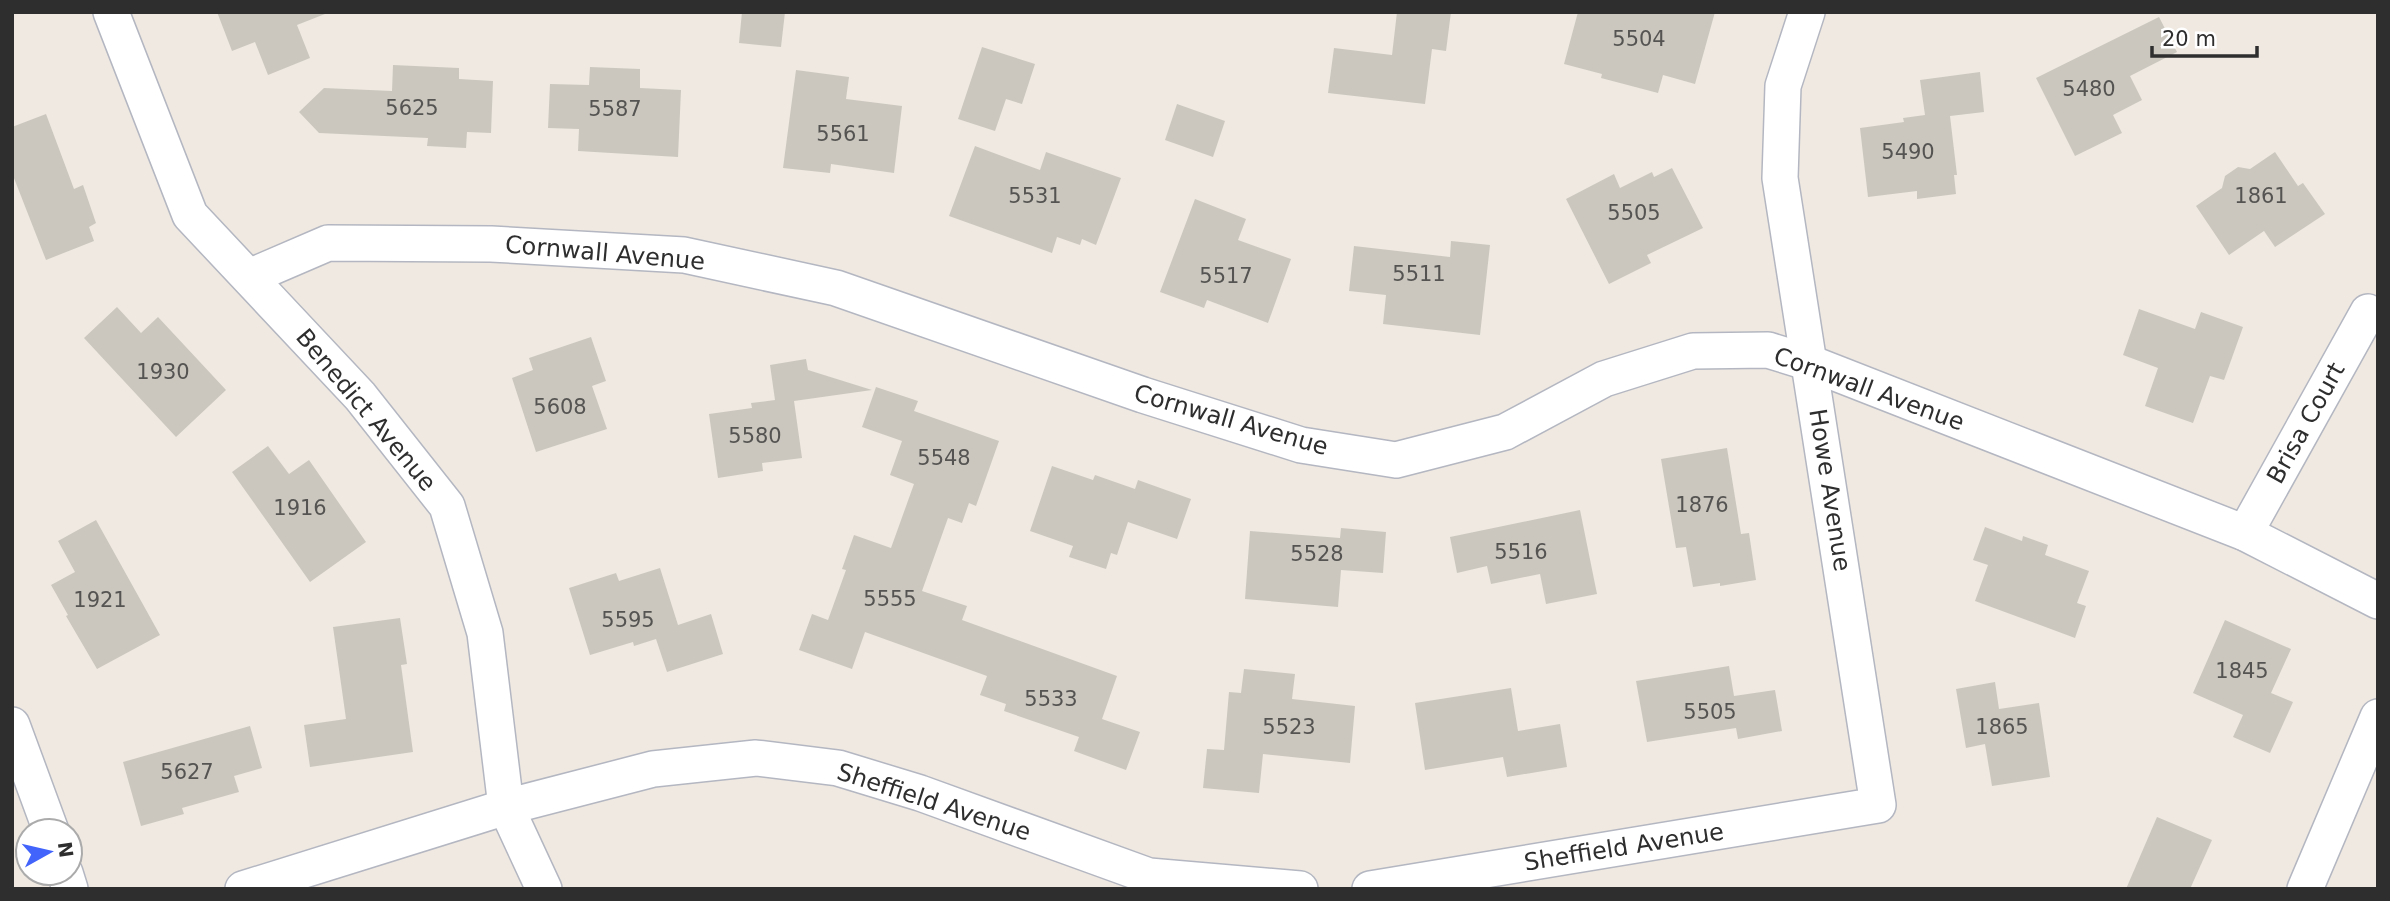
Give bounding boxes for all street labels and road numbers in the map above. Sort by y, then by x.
street label: Cornwall Avenue [504,230,706,276]
street label: Benedict Avenue [290,323,442,497]
street label: Cornwall Avenue [1770,342,1968,436]
street label: Brisa Court [2261,358,2351,488]
street label: Cornwall Avenue [1131,379,1331,461]
street label: Howe Avenue [1803,407,1857,573]
street label: Sheffield Avenue [834,757,1034,847]
street label: Sheffield Avenue [1522,817,1726,877]

